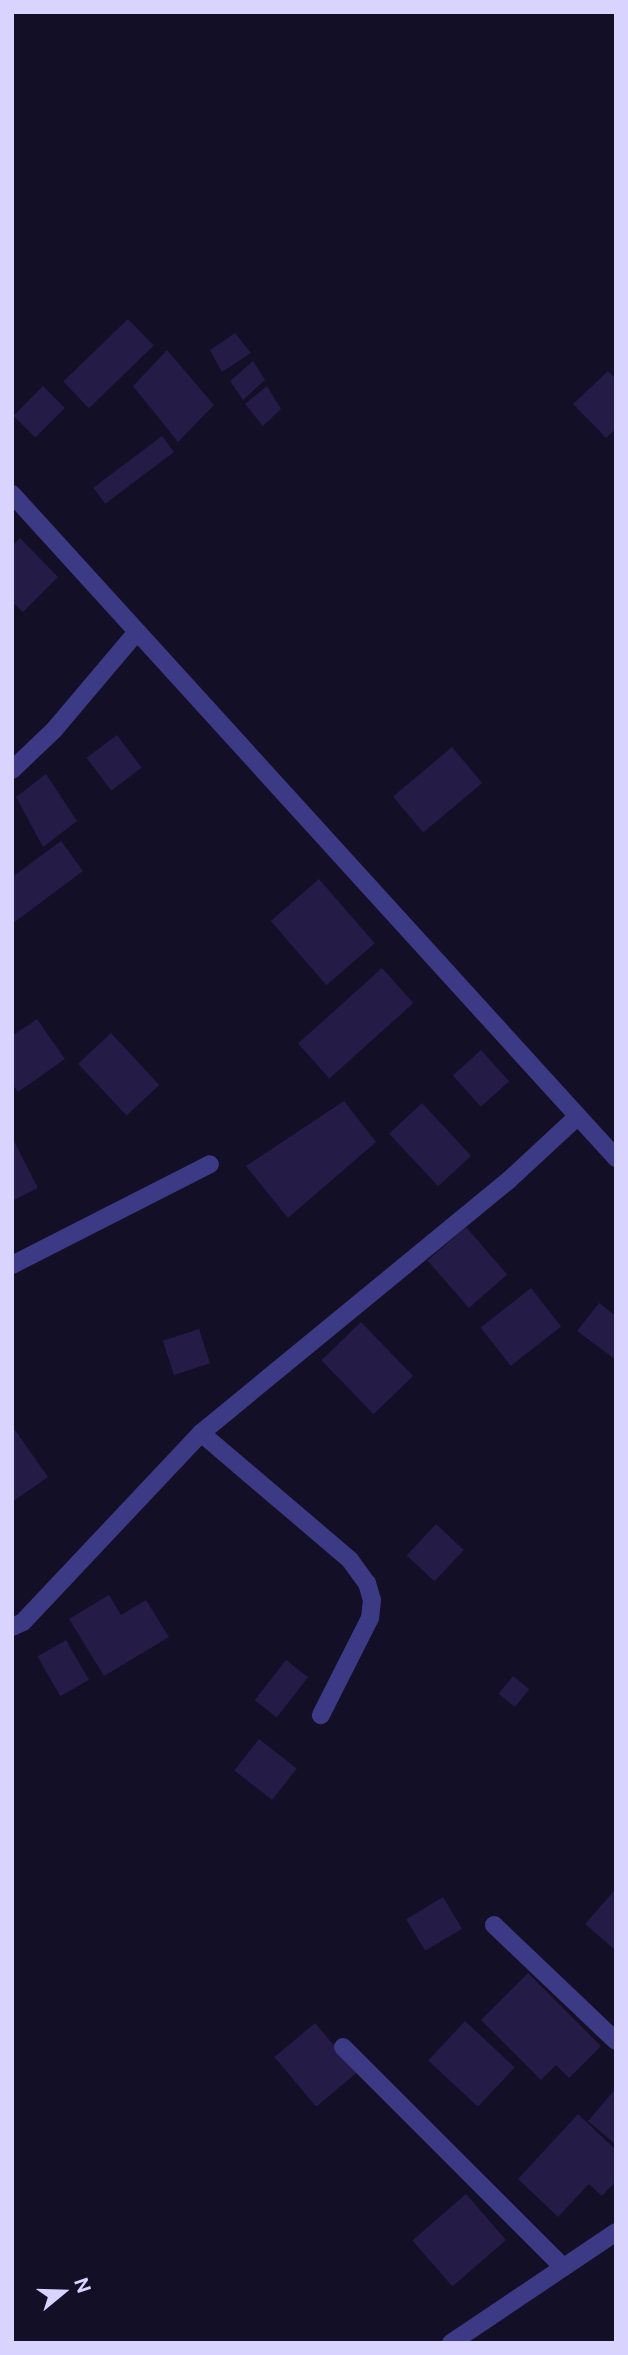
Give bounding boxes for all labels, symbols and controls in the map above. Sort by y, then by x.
north arrow [28,2257,98,2327]
text: N [70,2275,96,2296]

